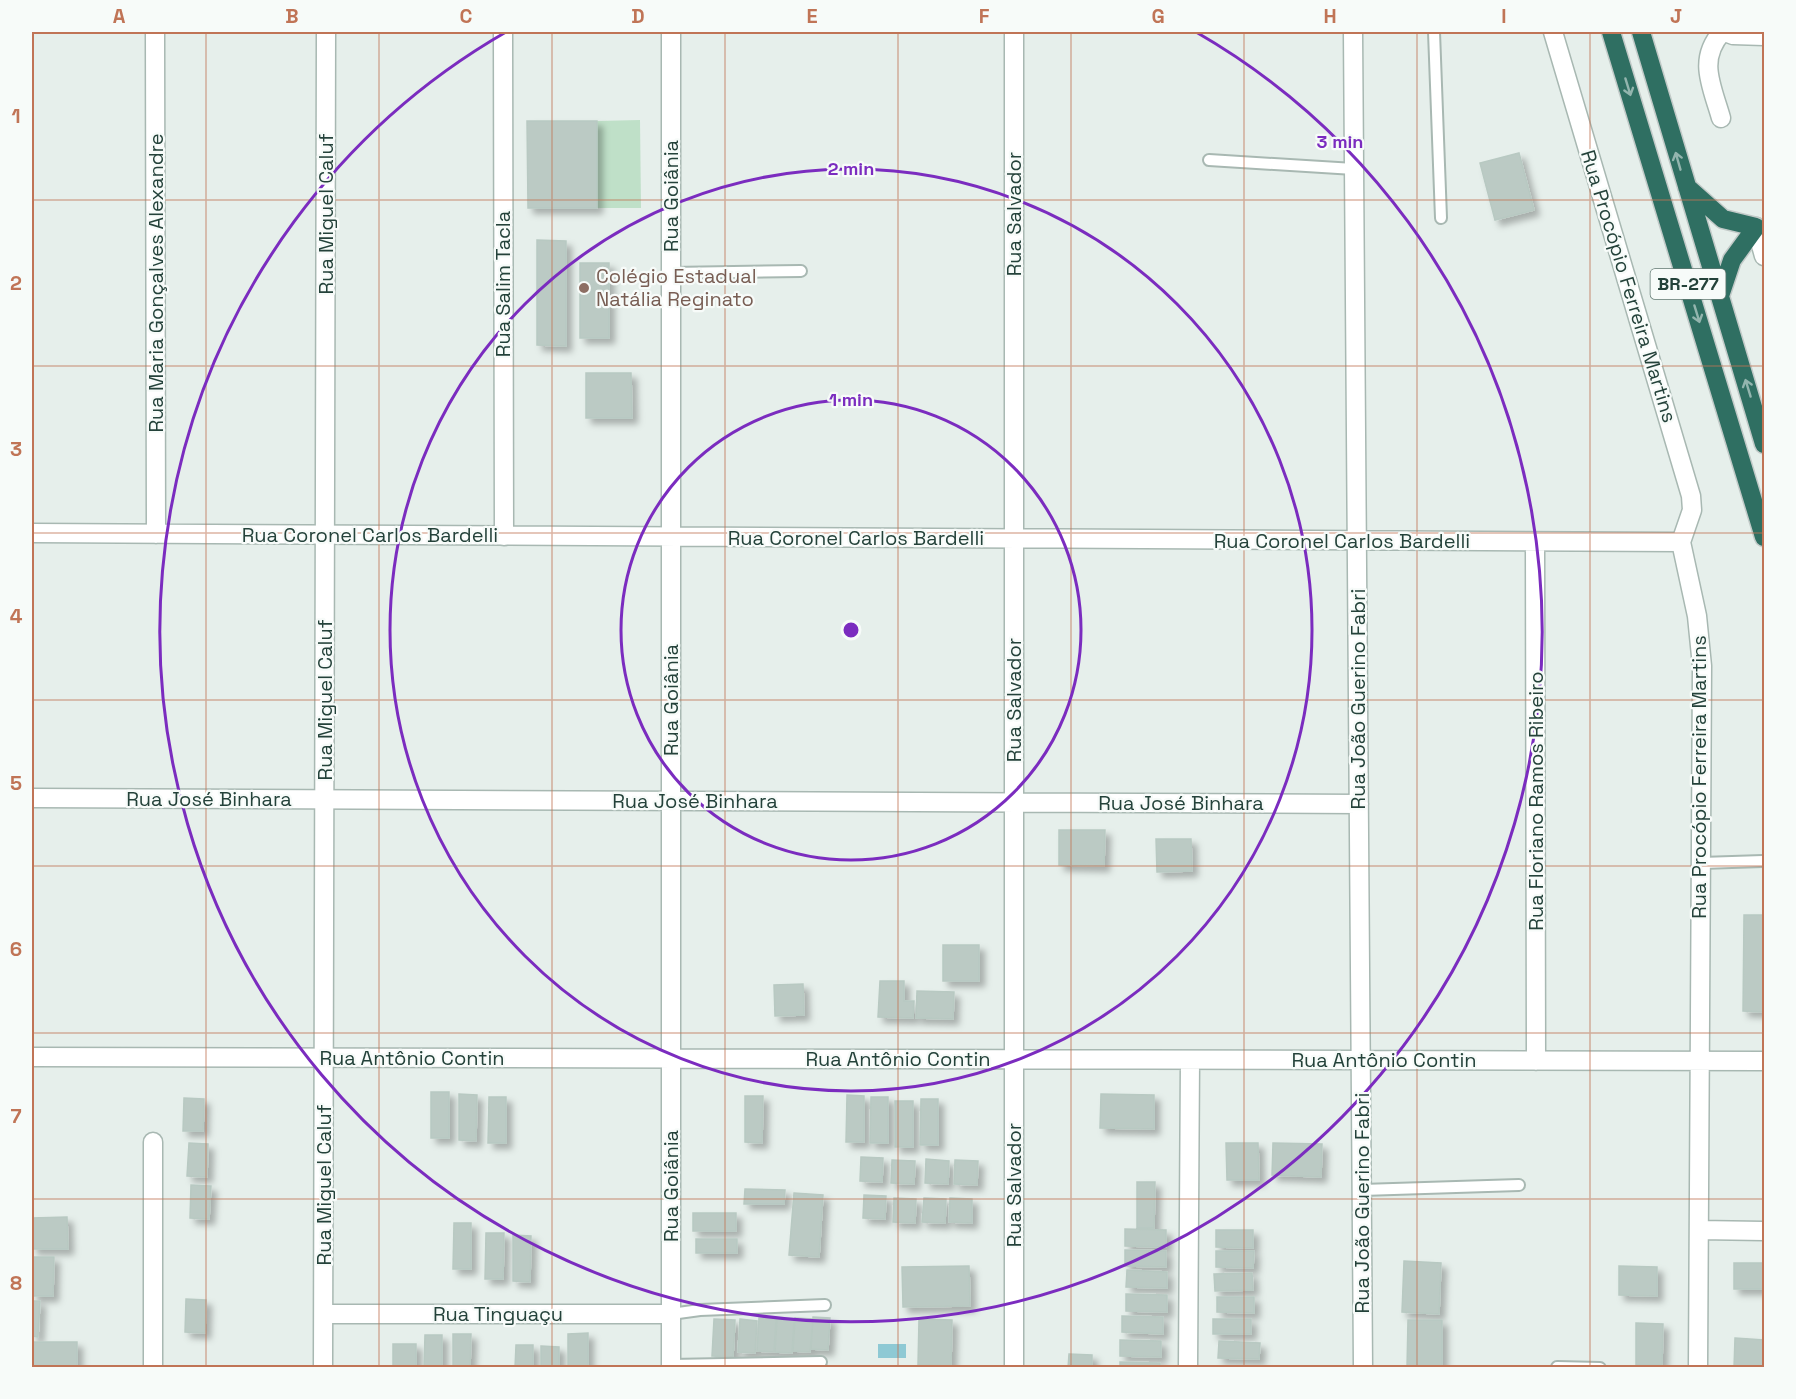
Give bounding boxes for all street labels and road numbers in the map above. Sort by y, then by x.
street label: Rua Maria Gonçalves Alexandre [143,133,169,433]
street label: Rua Miguel Caluf [313,133,339,294]
street label: Rua Goiânia [658,140,684,252]
street label: Rua Procópio Ferreira Martins [1575,147,1683,425]
street label: Rua Salvador [1001,152,1027,276]
street label: Rua Salim Tacla [490,211,516,357]
road number: BR-277 [1650,269,1726,299]
street label: Rua Coronel Carlos Bardelli [242,522,498,548]
street label: Rua Coronel Carlos Bardelli [728,525,984,551]
street label: Rua Coronel Carlos Bardelli [1214,528,1470,554]
street label: Rua João Guerino Fabri [1345,589,1371,809]
street label: Rua Miguel Caluf [312,619,338,780]
street label: Rua Procópio Ferreira Martins [1686,635,1712,919]
street label: Rua Salvador [1001,638,1027,762]
street label: Rua Goiânia [658,644,684,756]
street label: Rua Floriano Ramos Ribeiro [1523,671,1549,931]
street label: Rua José Binhara [126,786,292,812]
street label: Rua José Binhara [612,788,778,814]
street label: Rua José Binhara [1098,790,1264,816]
street label: Rua Antônio Contin [319,1045,505,1071]
street label: Rua Antônio Contin [805,1046,991,1072]
street label: Rua Antônio Contin [1291,1047,1477,1073]
street label: Rua João Guerino Fabri [1349,1093,1375,1313]
street label: Rua Miguel Caluf [311,1104,337,1265]
street label: Rua Salvador [1001,1123,1027,1247]
street label: Rua Goiânia [658,1130,684,1242]
street label: Rua Tinguaçu [433,1301,563,1327]

